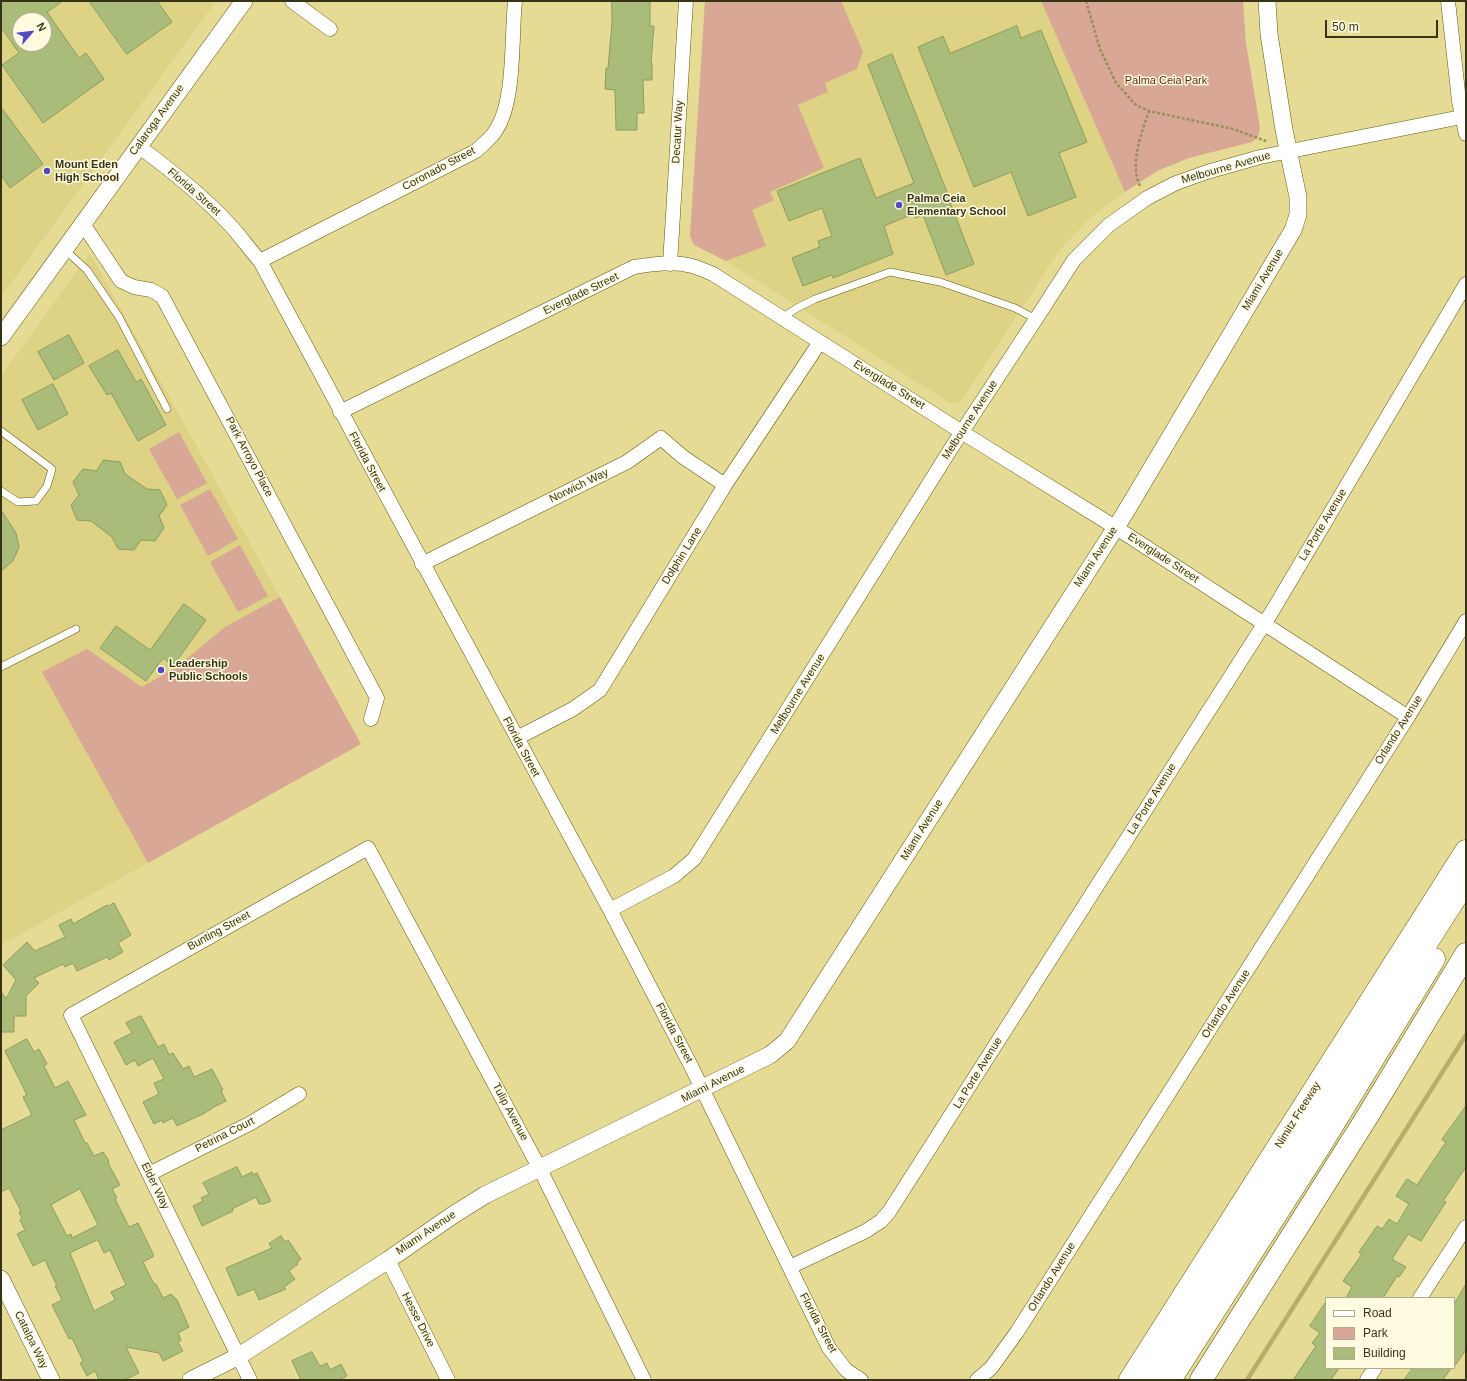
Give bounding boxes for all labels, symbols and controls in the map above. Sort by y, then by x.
north arrow [12,12,52,52]
scale bar [1327,12,1440,38]
text: 50 m [1332,20,1359,34]
text: N [35,21,49,33]
park label: Palma Ceia Park [1125,74,1207,88]
street label: Calaroga Avenue [127,82,187,158]
street label: Decatur Way [670,100,686,164]
street label: Coronado Street [400,144,478,194]
street label: Melbourne Avenue [1180,149,1272,187]
place label: Mount Eden High School [55,158,119,184]
street label: Florida Street [165,165,223,219]
marker: Mount Eden High School [42,166,52,176]
place label: Palma Ceia Elementary School [907,192,1006,218]
marker: Palma Ceia Elementary School [894,200,904,210]
street label: Miami Avenue [1239,247,1287,313]
street label: Everglade Street [541,270,621,318]
street label: Everglade Street [851,358,927,412]
street label: Melbourne Avenue [939,378,1001,462]
street label: Park Arroyo Place [222,415,276,499]
street label: Florida Street [346,430,388,494]
street label: Norwich Way [547,466,611,506]
street label: La Porte Avenue [1296,487,1350,563]
street label: Miami Avenue [1072,524,1120,590]
street label: Dolphin Lane [659,525,705,587]
street label: Everglade Street [1125,530,1201,586]
street label: Melbourne Avenue [768,651,828,737]
place label: Leadership Public Schools [169,657,248,683]
marker: Leadership Public Schools [156,665,166,675]
street label: Orlando Avenue [1372,693,1426,767]
street label: Florida Street [500,715,542,779]
street label: La Porte Avenue [1125,761,1179,837]
street label: Miami Avenue [898,797,946,863]
street label: Bunting Street [185,908,253,954]
street label: Orlando Avenue [1199,967,1253,1041]
street label: Florida Street [653,1001,695,1065]
street label: La Porte Avenue [951,1035,1005,1111]
street label: Miami Avenue [679,1062,747,1106]
street label: Nimitz Freeway [1272,1079,1324,1151]
street label: Tulip Avenue [489,1081,531,1143]
street label: Petrina Court [193,1114,257,1156]
street label: Elder Way [138,1160,172,1212]
street label: Miami Avenue [394,1208,458,1258]
street label: Orlando Avenue [1025,1240,1079,1314]
street label: Hesse Drive [399,1290,437,1350]
street label: Florida Street [797,1291,839,1355]
legend [1325,1297,1455,1369]
text: Road [1363,1306,1392,1320]
street label: Catalpa Way [11,1309,51,1371]
text: Park [1363,1326,1388,1340]
text: Building [1363,1346,1406,1360]

